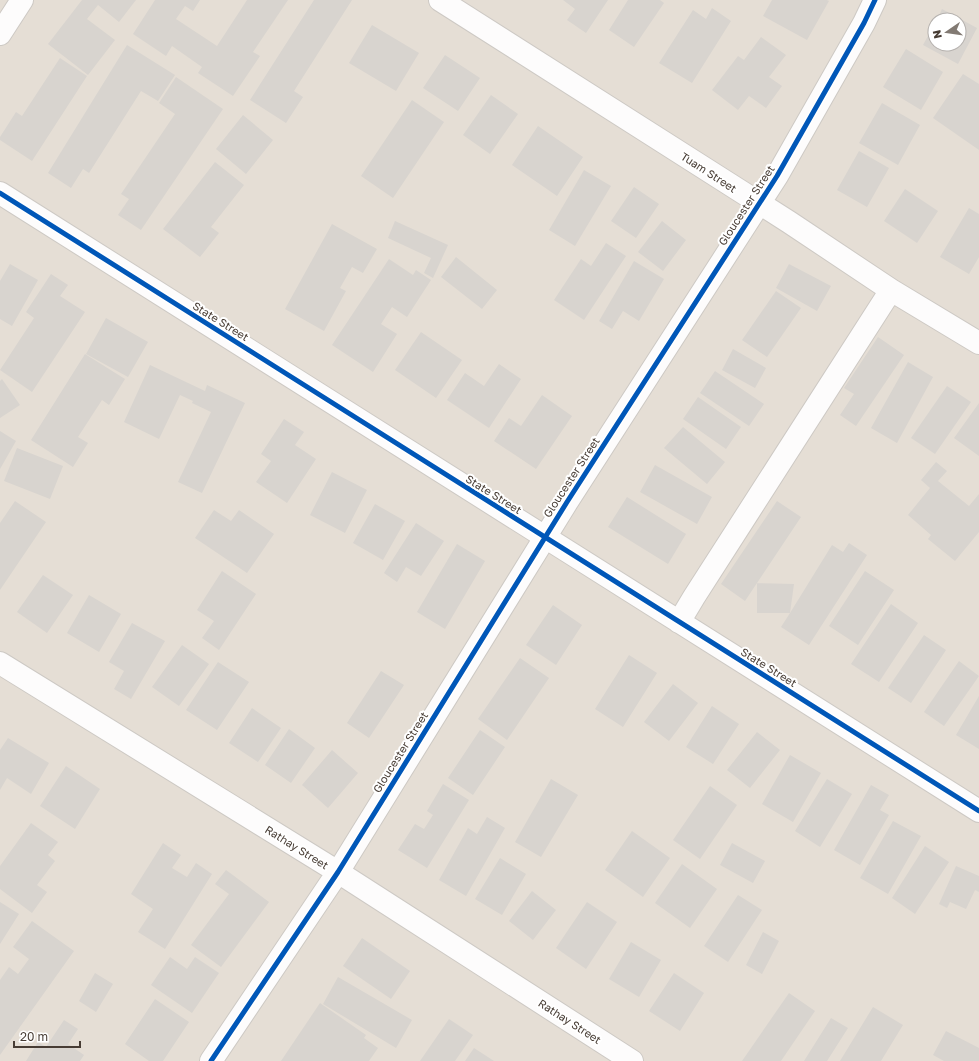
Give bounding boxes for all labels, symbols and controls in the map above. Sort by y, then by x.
north arrow [927,12,967,52]
text: N [929,29,944,40]
street label: Tuam Street [679,149,739,195]
street label: Gloucester Street [715,162,777,248]
street label: State Street [191,299,251,343]
street label: Gloucester Street [540,434,602,520]
street label: State Street [464,472,524,516]
street label: State Street [739,645,799,689]
street label: Gloucester Street [370,709,430,795]
street label: Rathay Street [263,822,331,872]
street label: Rathay Street [536,996,604,1046]
scale bar [14,1023,80,1049]
text: 20 m [20,1029,48,1044]

